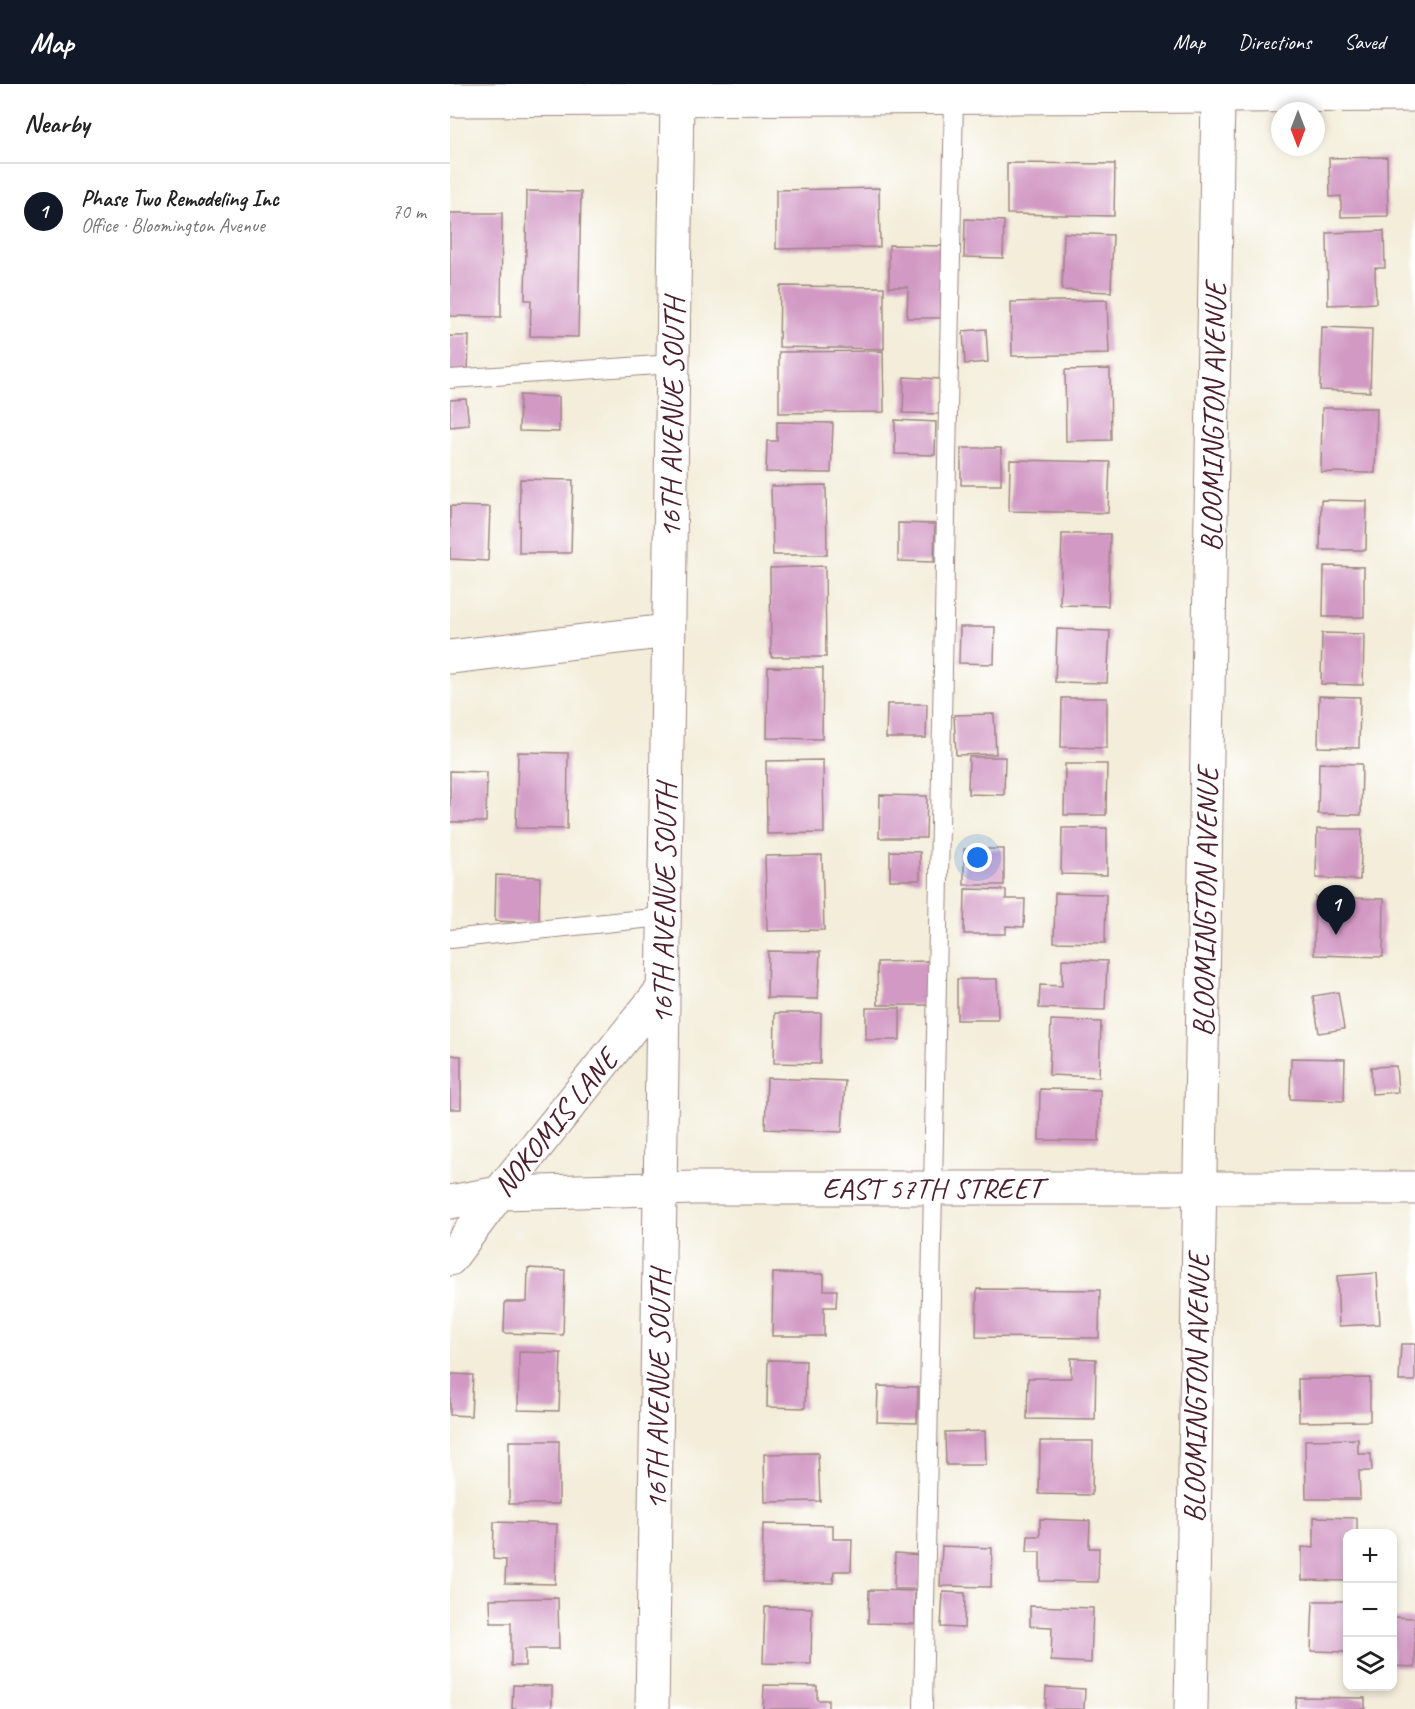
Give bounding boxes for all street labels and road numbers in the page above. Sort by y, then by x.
street label: BLOOMINGTON AVENUE [1192,278,1234,552]
street label: 16TH AVENUE SOUTH [651,292,693,538]
street label: BLOOMINGTON AVENUE [1184,763,1226,1037]
street label: 16TH AVENUE SOUTH [643,778,685,1024]
street label: NOKOMIS LANE [484,1039,628,1204]
street label: EAST 57TH STREET [822,1169,1049,1207]
street label: BLOOMINGTON AVENUE [1175,1249,1217,1523]
street label: 16TH AVENUE SOUTH [637,1264,679,1510]

